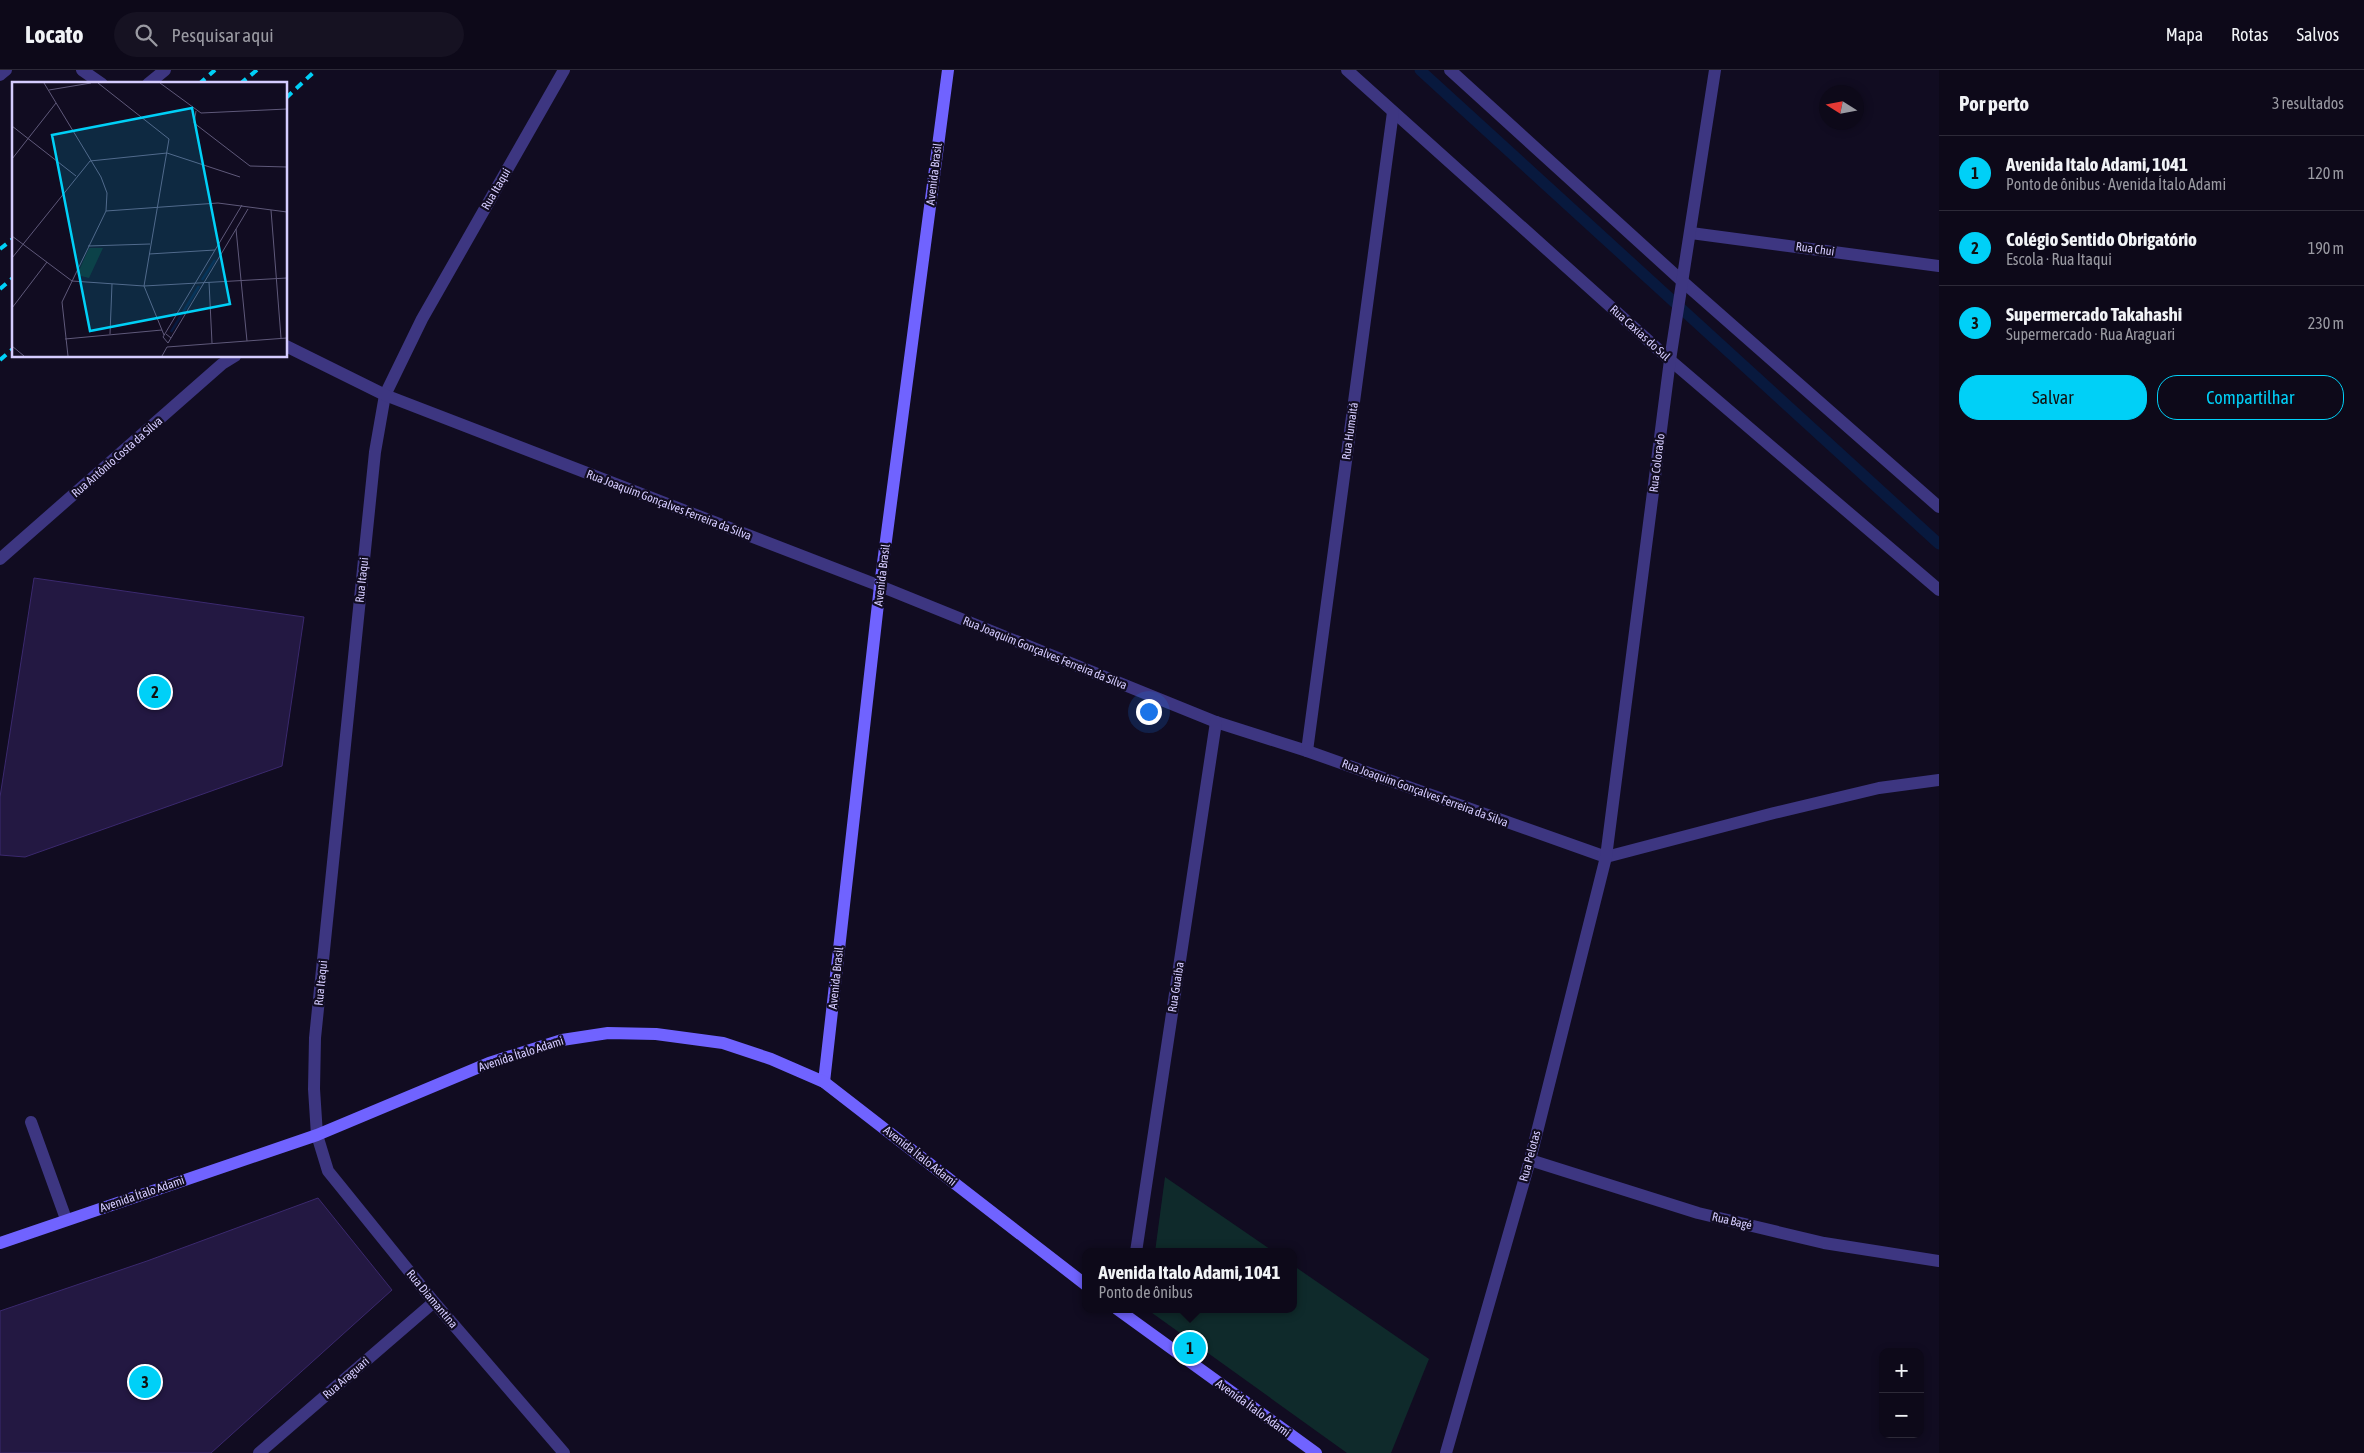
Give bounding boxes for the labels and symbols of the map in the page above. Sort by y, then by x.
inset map [12,82,288,358]
north arrow [1819,85,1864,130]
street label: Avenida Brasil [923,141,945,206]
street label: Rua Itaqui [479,166,513,212]
street label: Rua Chuí [1795,239,1835,259]
street label: Rua Caxias do Sul [1607,302,1674,364]
street label: Rua Humaitá [1339,401,1361,461]
street label: Rua Antônio Costa da Silva [69,414,165,500]
street label: Rua Colorado [1646,433,1668,493]
street label: Rua Joaquim Gonçalves Ferreira da Silva [584,467,754,543]
street label: Avenida Brasil [871,542,893,607]
street label: Rua Itaqui [353,557,371,603]
street label: Rua Joaquim Gonçalves Ferreira da Silva [961,614,1129,692]
pin: 2 [139,673,171,711]
your location [1136,699,1162,725]
street label: Rua Joaquim Gonçalves Ferreira da Silva [1340,756,1510,830]
street label: Avenida Brasil [826,945,846,1010]
street label: Rua Itaqui [312,960,330,1006]
street label: Rua Guaíba [1165,961,1187,1013]
street label: Avenida Ítalo Adami [477,1034,565,1074]
street label: Avenida Ítalo Adami [881,1123,959,1189]
street label: Rua Pelotas [1516,1129,1544,1183]
street label: Avenida Ítalo Adami [98,1173,186,1215]
street label: Rua Bagé [1711,1210,1753,1232]
street label: Rua Diamantina [404,1267,460,1331]
pin: 1 [1174,1329,1206,1367]
street label: Rua Araguari [320,1354,372,1402]
pin: 3 [129,1363,161,1401]
street label: Avenida Ítalo Adami [1213,1376,1293,1440]

